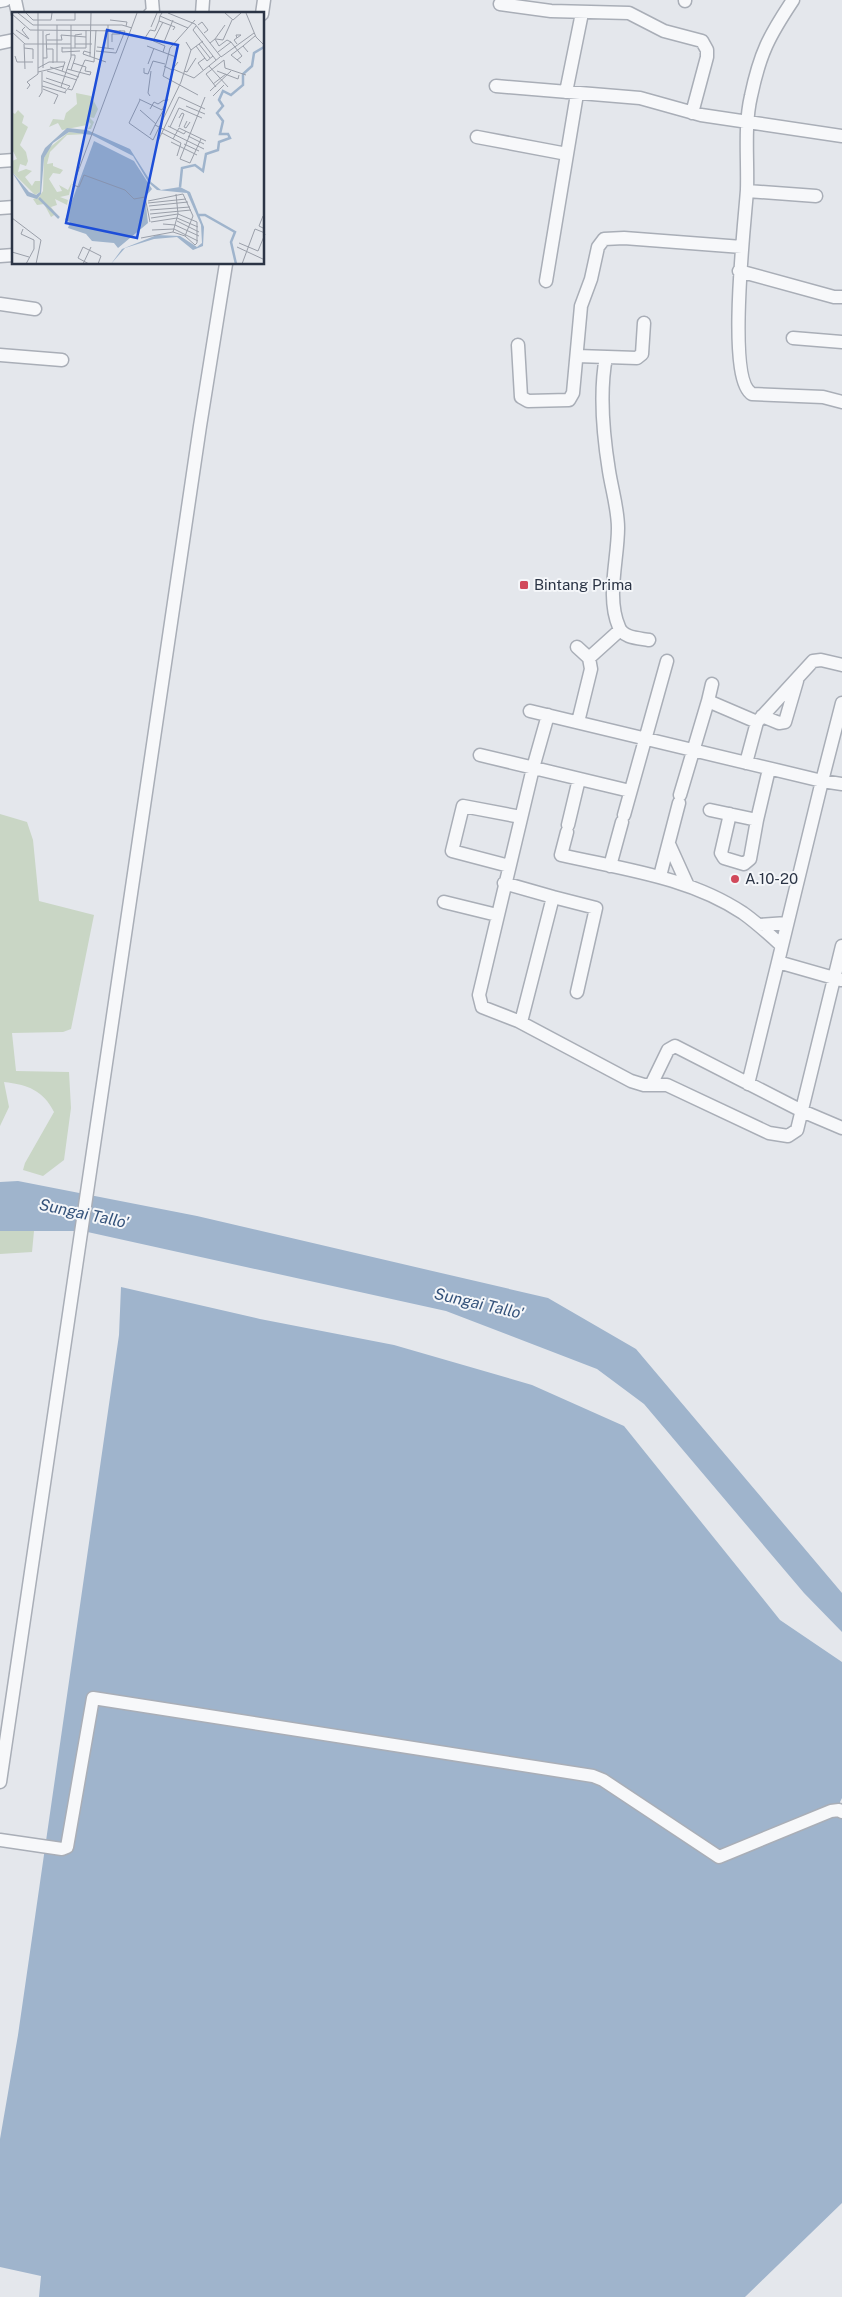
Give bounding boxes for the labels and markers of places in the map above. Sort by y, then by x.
place label: Bintang Prima [534,576,632,593]
marker: Bintang Prima [518,579,530,591]
place label: A.10-20 [745,870,798,887]
marker: A.10-20 [729,873,741,885]

